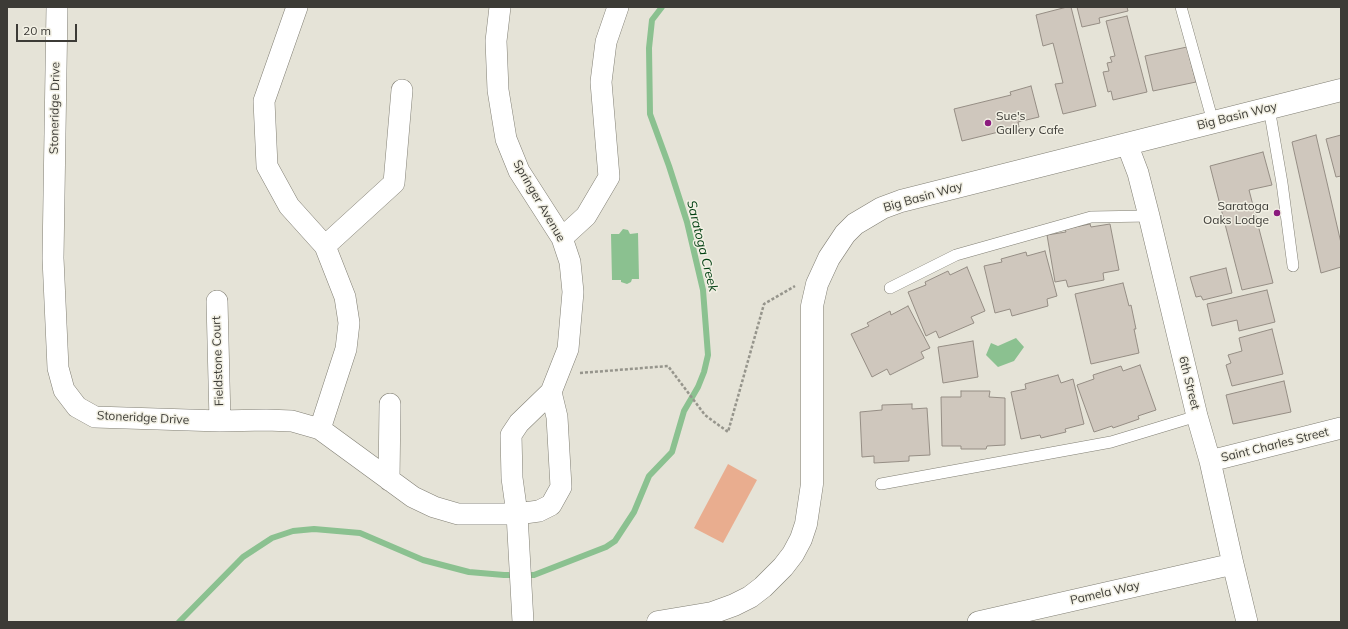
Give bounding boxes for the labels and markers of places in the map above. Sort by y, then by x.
place label: Sue's Gallery Cafe [996,109,1064,137]
marker: Sue's Gallery Cafe [983,118,993,128]
place label: Saratoga Oaks Lodge [1203,199,1269,227]
marker: Saratoga Oaks Lodge [1272,208,1282,218]

